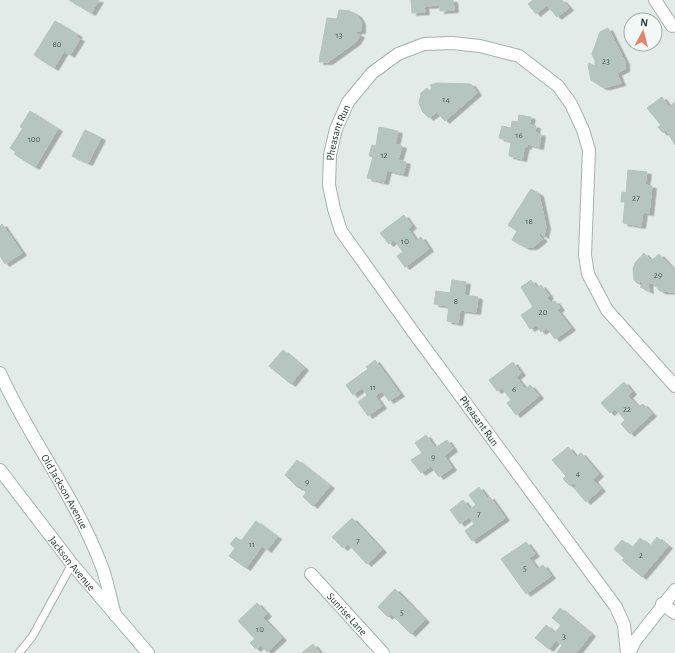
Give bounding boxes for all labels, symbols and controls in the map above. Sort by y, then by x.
north arrow [623,12,663,52]
text: N [640,17,649,28]
house number: 13 [336,31,343,40]
house number: 80 [52,40,62,49]
house number: 23 [602,57,610,66]
house number: 14 [442,95,450,104]
street label: Pheasant Run [324,103,352,161]
house number: 16 [515,131,523,140]
house number: 100 [28,135,41,144]
house number: 12 [380,151,388,160]
house number: 27 [632,194,640,203]
house number: 18 [525,217,533,226]
house number: 10 [401,237,409,246]
house number: 29 [654,271,662,280]
house number: 8 [454,297,458,306]
house number: 20 [539,308,548,317]
house number: 11 [370,383,376,392]
house number: 6 [512,385,516,394]
street label: Pheasant Run [457,394,501,448]
house number: 22 [623,405,631,414]
street label: Old Jackson Avenue [39,452,90,531]
house number: 9 [431,453,435,462]
house number: 4 [576,469,581,478]
house number: 9 [305,478,309,487]
house number: 7 [477,510,481,519]
street label: Jackson Avenue [47,534,98,593]
house number: 7 [356,537,360,546]
house number: 11 [249,540,255,549]
house number: 2 [639,551,643,560]
house number: 5 [523,564,527,573]
street label: Sunrise Lane [325,590,370,638]
house number: 5 [400,608,404,617]
house number: 10 [256,625,264,634]
house number: 3 [562,632,566,641]

